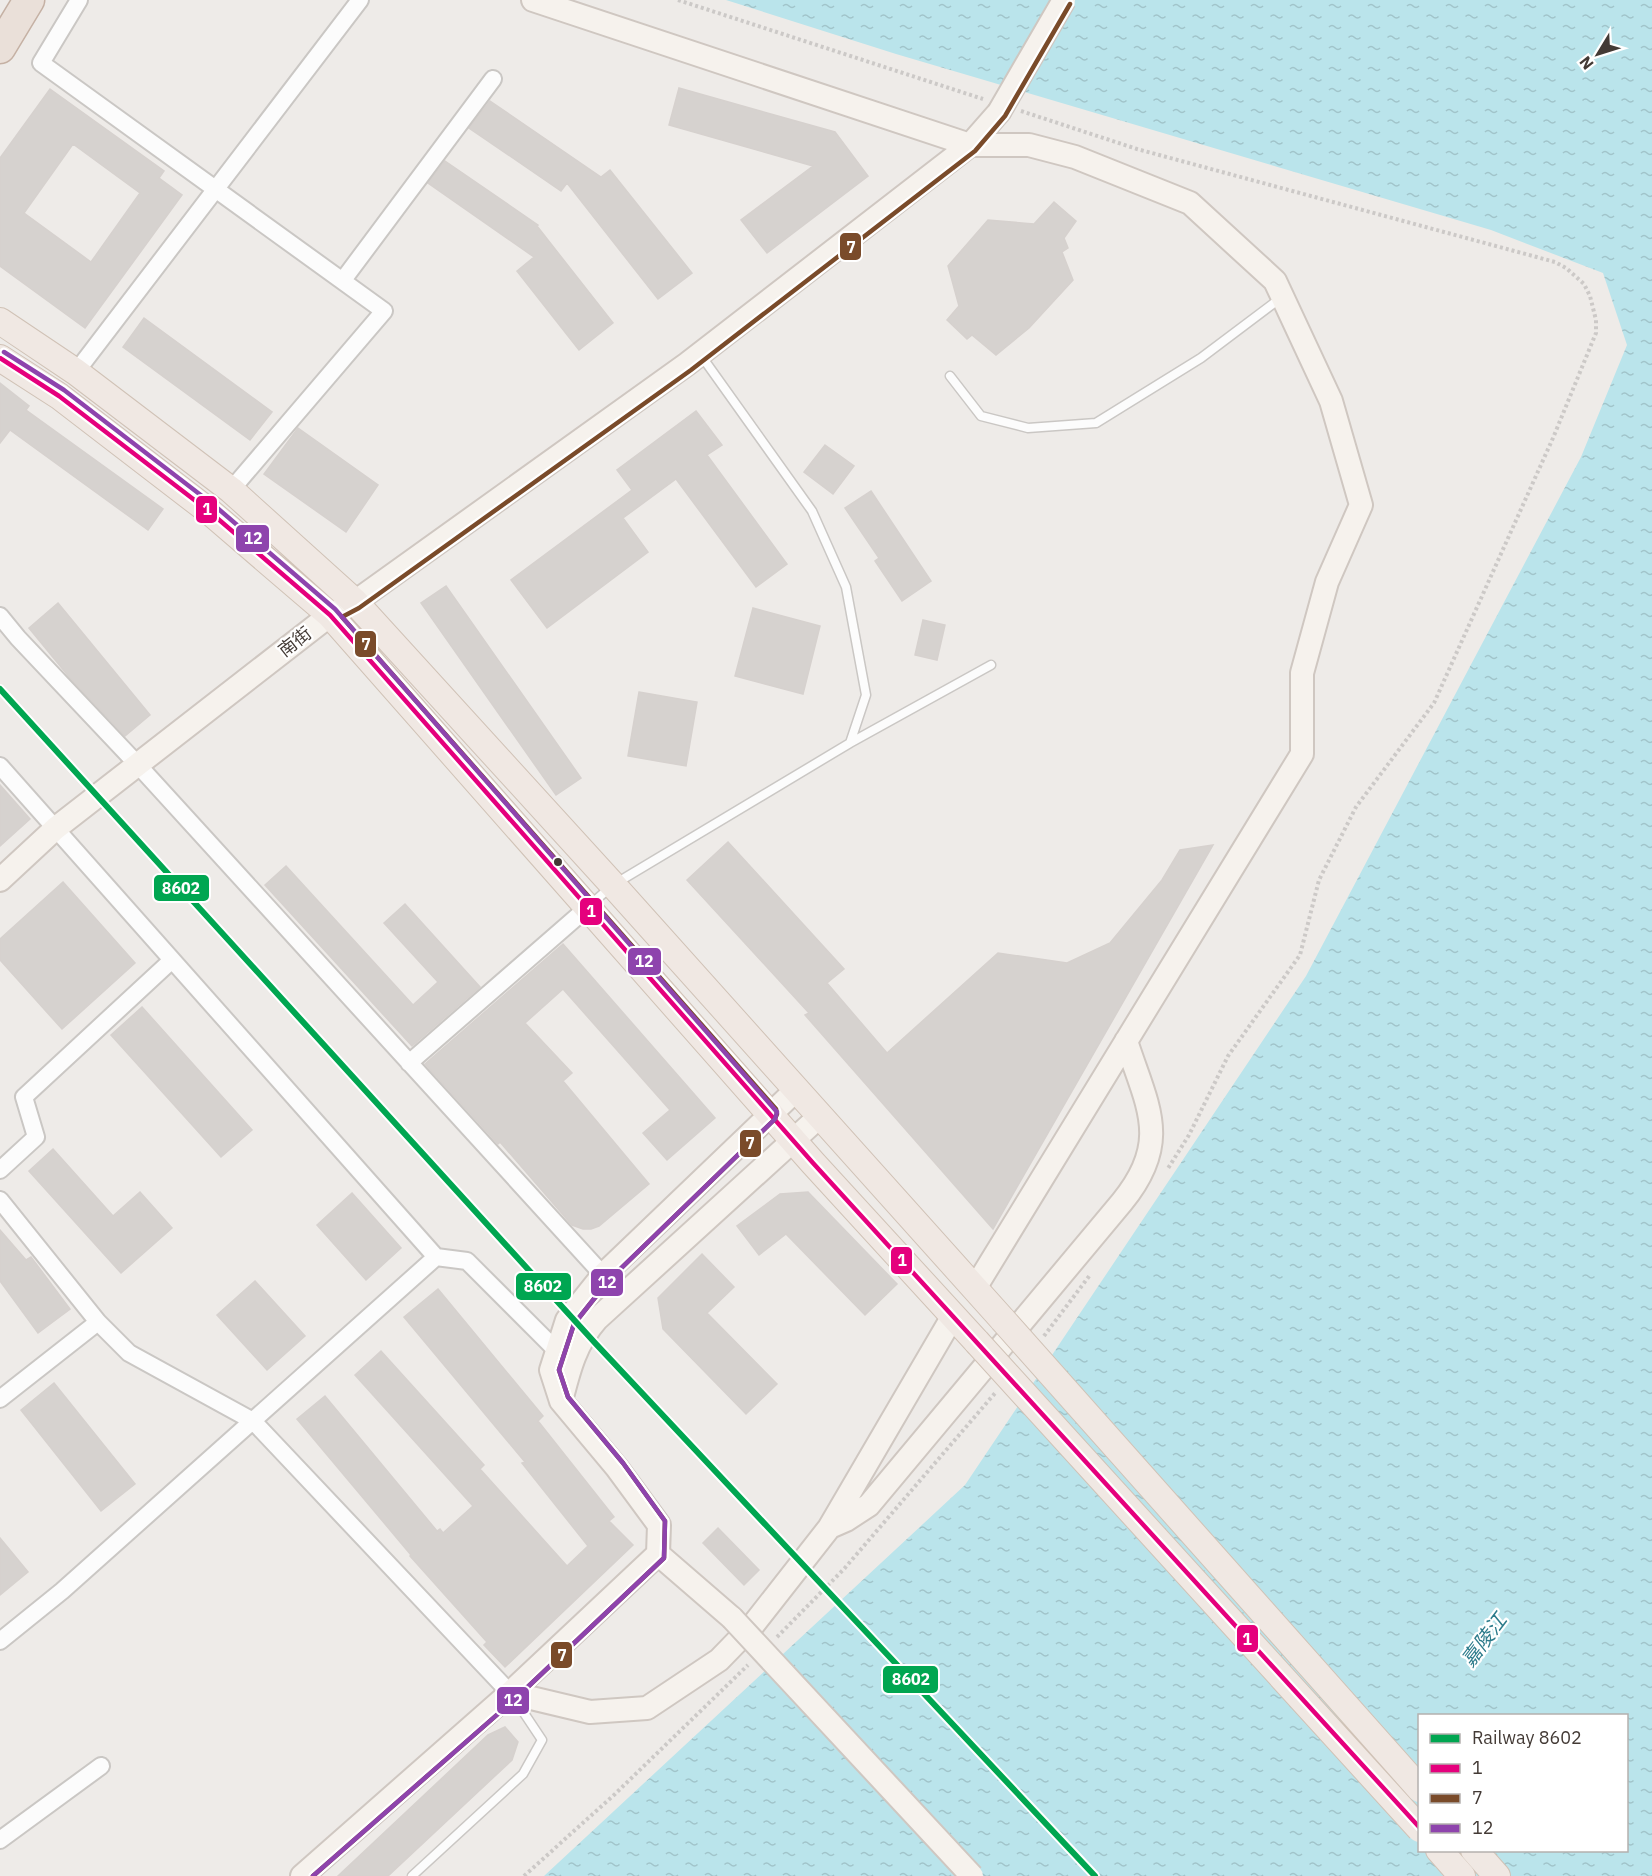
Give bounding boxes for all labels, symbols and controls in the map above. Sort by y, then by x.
north arrow [1568,24,1628,84]
text: N [1575,53,1598,74]
line badge: 7 [839,232,862,261]
text: 7 [846,237,856,257]
line badge: 1 [195,495,218,524]
text: 1 [202,499,212,519]
line badge: 12 [235,524,270,553]
text: 12 [243,528,263,548]
street label: 南街 [273,621,316,662]
line badge: 7 [354,630,377,658]
text: 7 [361,634,371,654]
unlabelled marker [552,856,564,868]
line badge: 8602 [153,874,210,902]
text: 8602 [162,878,200,898]
line badge: 1 [579,897,603,926]
text: 1 [586,901,596,921]
line badge: 12 [627,947,662,976]
text: 12 [634,951,654,971]
line badge: 7 [739,1129,762,1158]
text: 7 [745,1133,755,1153]
line badge: 1 [890,1246,913,1275]
text: 1 [897,1250,907,1270]
line badge: 12 [590,1268,624,1297]
line badge: 8602 [515,1272,572,1301]
text: 12 [597,1272,617,1292]
text: 8602 [524,1276,562,1296]
water label: 嘉陵江 [1455,1606,1514,1672]
line badge: 1 [1236,1624,1259,1653]
text: 1 [1242,1629,1252,1649]
line badge: 7 [550,1641,573,1669]
text: 7 [557,1645,567,1665]
line badge: 8602 [882,1665,939,1694]
text: 8602 [892,1669,930,1689]
line badge: 12 [496,1686,530,1715]
text: 12 [503,1690,523,1710]
legend [1418,1714,1628,1852]
text: Railway 8602 [1472,1726,1582,1749]
text: 1 [1472,1756,1483,1779]
text: 7 [1472,1786,1483,1809]
text: 12 [1472,1816,1494,1839]

